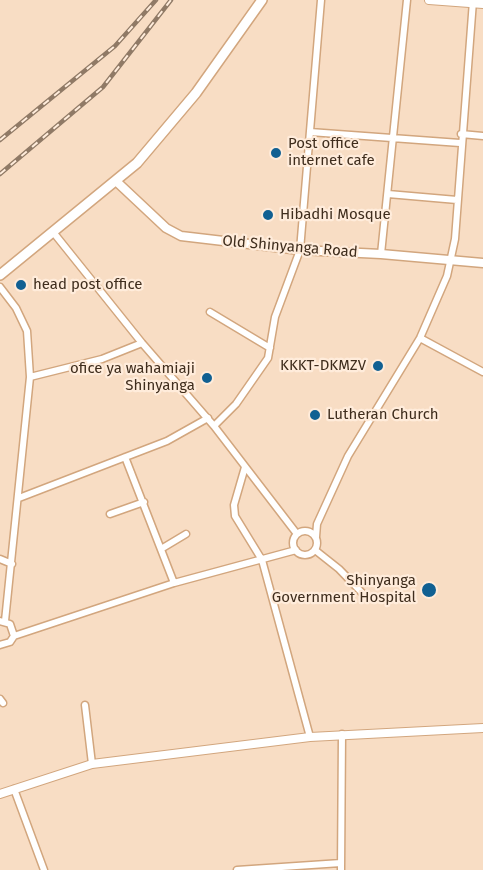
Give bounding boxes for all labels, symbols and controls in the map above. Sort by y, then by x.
place label: Post office internet cafe [288,135,375,170]
marker: Post office internet cafe [269,146,283,160]
place label: Hibadhi Mosque [280,206,391,224]
marker: Hibadhi Mosque [261,208,275,222]
street label: Old Shinyanga Road [222,232,358,262]
place label: head post office [33,276,142,294]
marker: head post office [14,278,28,292]
place label: KKKT-DKMZV [280,357,366,375]
marker: KKKT-DKMZV [371,359,385,373]
place label: ofice ya wahamiaji Shinyanga [70,360,195,395]
marker: ofice ya wahamiaji Shinyanga [200,371,214,385]
place label: Lutheran Church [327,406,439,424]
marker: Lutheran Church [308,408,322,422]
place label: Shinyanga Government Hospital [272,572,416,607]
marker: Shinyanga Government Hospital [420,581,438,599]

